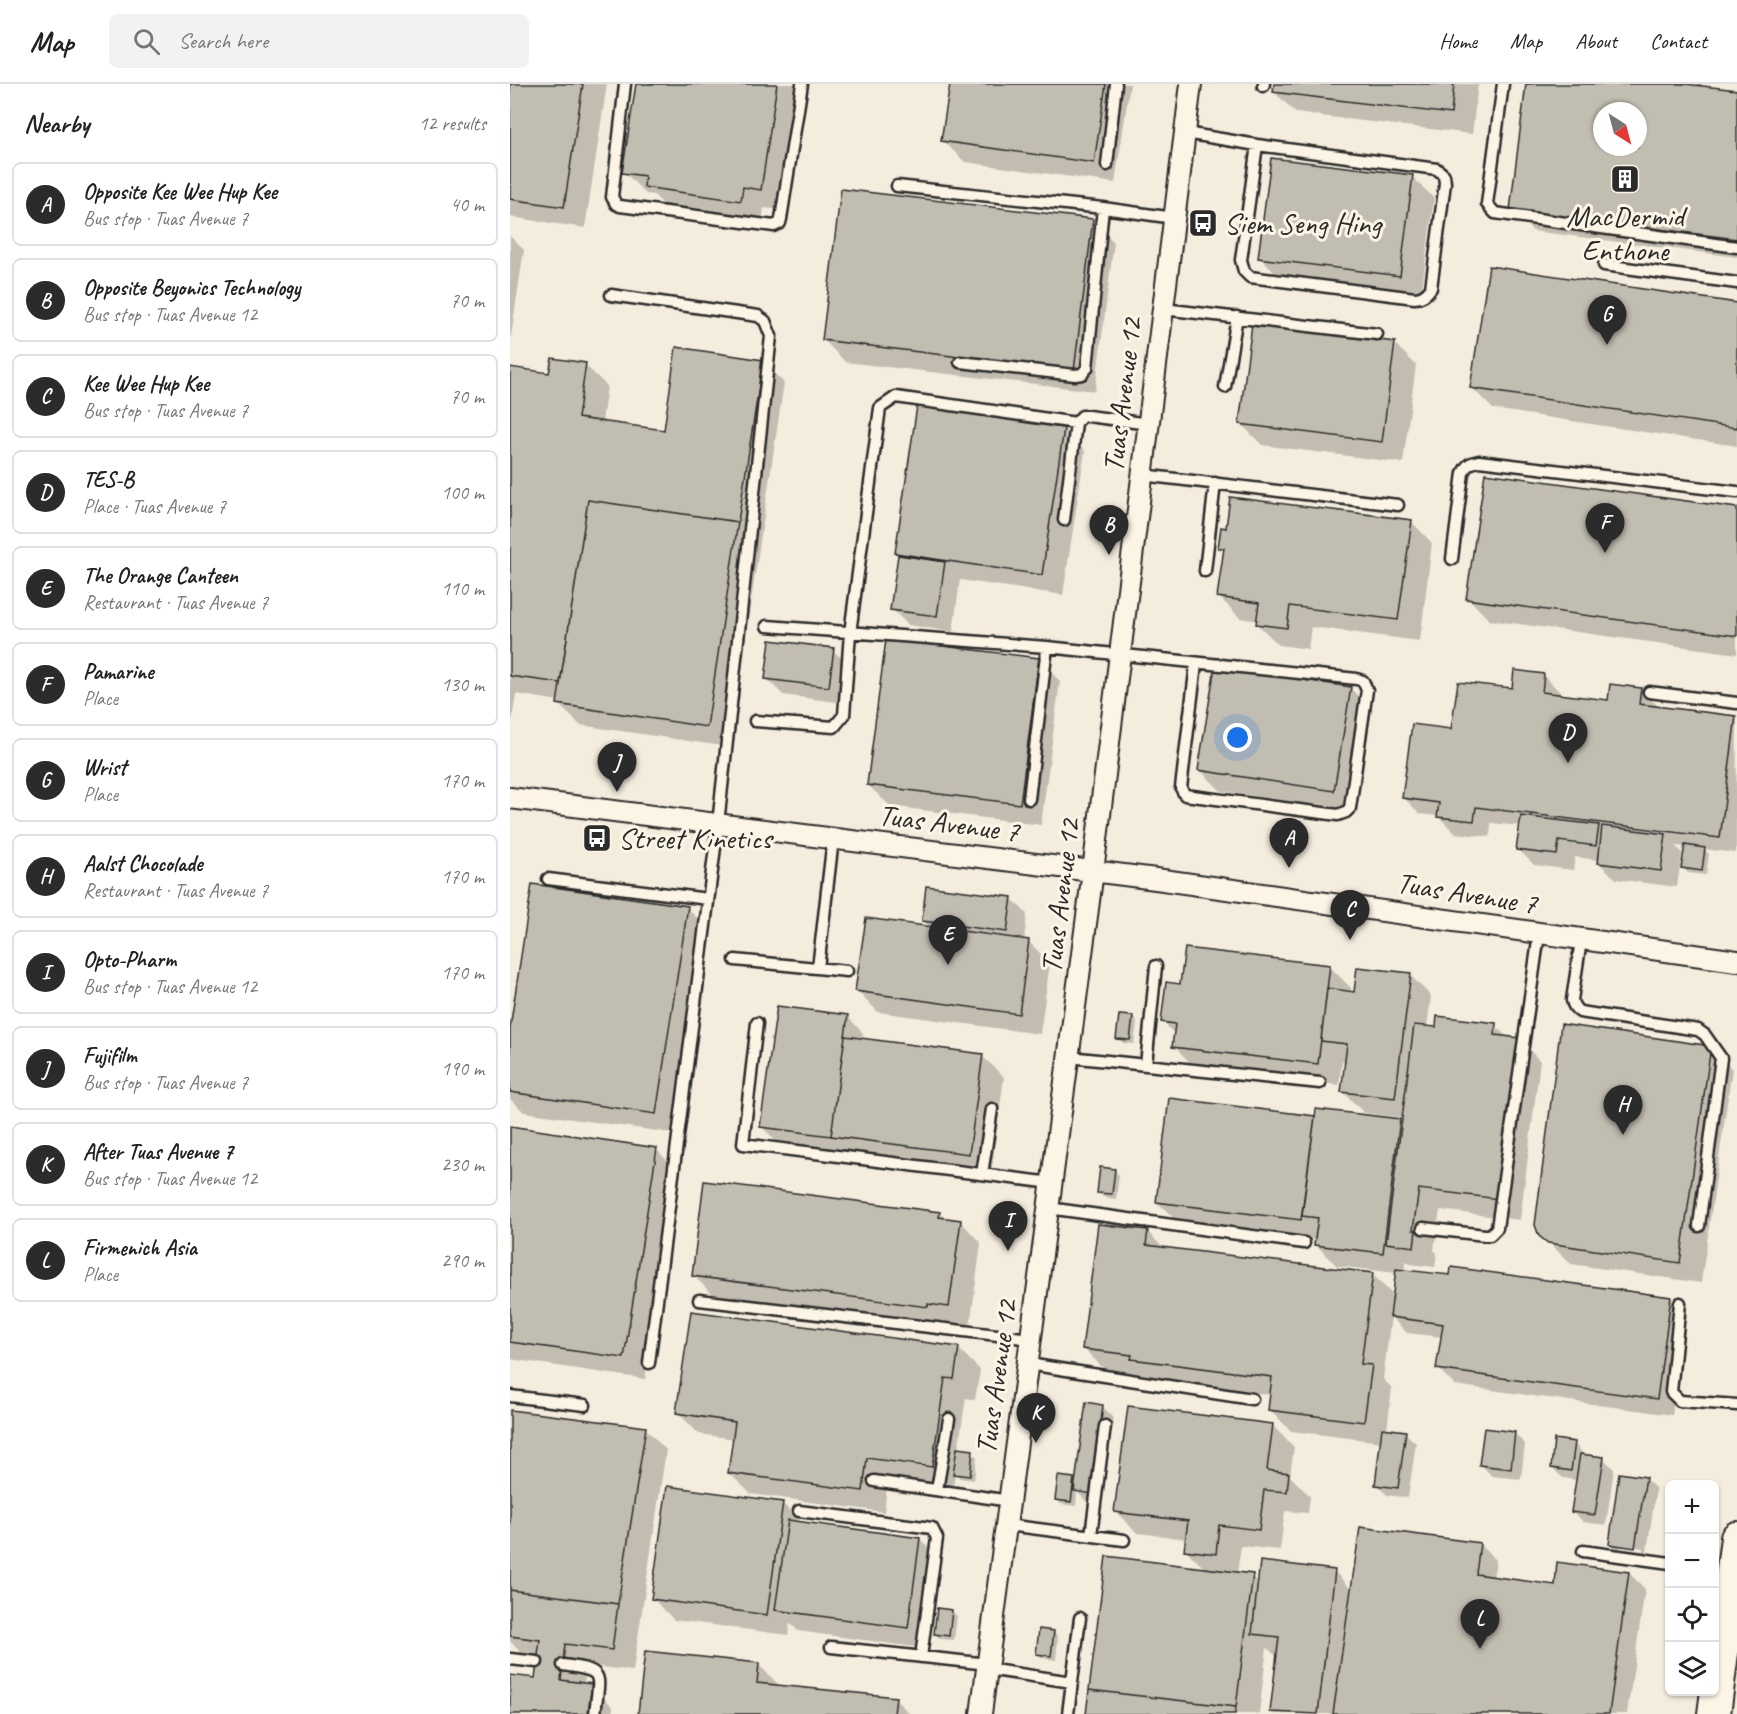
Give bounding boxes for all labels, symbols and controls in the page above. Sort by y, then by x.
search box [109,14,529,68]
text: Map [30,24,73,59]
icon: search [130,25,163,58]
text: Search here [178,27,268,55]
text: Home [1439,28,1477,54]
text: Map [1510,28,1542,54]
text: About [1575,28,1617,54]
text: Contact [1650,28,1707,54]
north arrow [1593,102,1647,156]
text: Nearby [24,107,89,140]
text: 12 results [418,111,486,136]
building icon: MacDermid Enthone [1609,163,1641,195]
text: Opposite Kee Wee Hup Kee [83,178,277,206]
text: A [40,192,51,217]
text: 40 m [450,192,484,217]
place label: MacDermid Enthone [1566,197,1688,269]
place label: Siem Seng Hing [1224,204,1383,242]
text: Bus stop · Tuas Avenue 7 [83,206,248,231]
bus stop icon: Siem Seng Hing [1187,207,1219,239]
text: Opposite Beyonics Technology [83,274,300,302]
text: B [40,288,51,313]
text: 70 m [450,288,484,313]
pin: G [1588,296,1626,345]
text: Bus stop · Tuas Avenue 12 [83,302,257,327]
street label: Tuas Avenue 12 [1094,313,1151,474]
text: Kee Wee Hup Kee [83,370,209,398]
text: C [41,384,50,409]
text: 70 m [450,384,484,409]
text: Bus stop · Tuas Avenue 7 [83,398,248,423]
text: TES-B [83,466,134,494]
text: D [40,480,51,505]
text: 100 m [441,480,484,505]
text: Place · Tuas Avenue 7 [83,494,226,519]
pin: F [1586,504,1624,553]
pin: B [1090,506,1128,555]
text: The Orange Canteen [83,562,238,590]
text: E [40,576,51,601]
text: 110 m [441,576,484,601]
text: Restaurant · Tuas Avenue 7 [83,590,268,615]
text: Pamarine [83,658,153,686]
text: F [41,672,50,697]
text: 130 m [441,672,484,697]
text: Place [83,686,118,711]
pin: D [1548,714,1588,763]
your location [1223,723,1252,752]
pin: J [598,742,636,792]
text: Wrist [83,754,126,782]
text: G [41,768,50,793]
text: 170 m [441,768,484,793]
text: Place [83,782,118,807]
street label: Tuas Avenue 7 [876,796,1023,851]
street label: Tuas Avenue 12 [1032,814,1089,975]
pin: A [1270,818,1308,868]
place label: Street Kinetics [618,819,774,857]
bus stop icon: Street Kinetics [581,822,613,854]
text: Aalst Chocolade [83,850,202,878]
street label: Tuas Avenue 7 [1394,863,1541,923]
text: H [40,864,51,889]
text: 170 m [441,864,484,889]
text: Restaurant · Tuas Avenue 7 [83,878,268,903]
pin: C [1330,890,1370,940]
pin: E [928,916,968,965]
text: Opto-Pharm [83,946,176,974]
text: I [41,960,50,985]
text: 170 m [441,960,484,985]
text: Bus stop · Tuas Avenue 12 [83,974,257,999]
text: Fujifilm [83,1042,137,1070]
text: J [42,1056,49,1081]
text: 190 m [441,1056,484,1081]
text: Bus stop · Tuas Avenue 7 [83,1070,248,1095]
pin: H [1604,1086,1642,1135]
text: After Tuas Avenue 7 [83,1138,233,1166]
text: K [40,1152,51,1177]
text: 230 m [441,1152,484,1177]
text: Bus stop · Tuas Avenue 12 [83,1166,257,1191]
pin: I [988,1202,1028,1251]
text: Firmenich Asia [83,1234,197,1262]
text: L [41,1248,50,1273]
text: 290 m [441,1248,484,1273]
text: Place [83,1262,118,1287]
street label: Tuas Avenue 12 [966,1295,1026,1456]
pin: K [1016,1394,1056,1443]
map controls [1665,1480,1719,1696]
button: + [1665,1480,1719,1534]
button: − [1665,1534,1719,1588]
button: locate [1665,1588,1719,1642]
pin: L [1460,1600,1500,1649]
button: layers [1665,1642,1719,1696]

